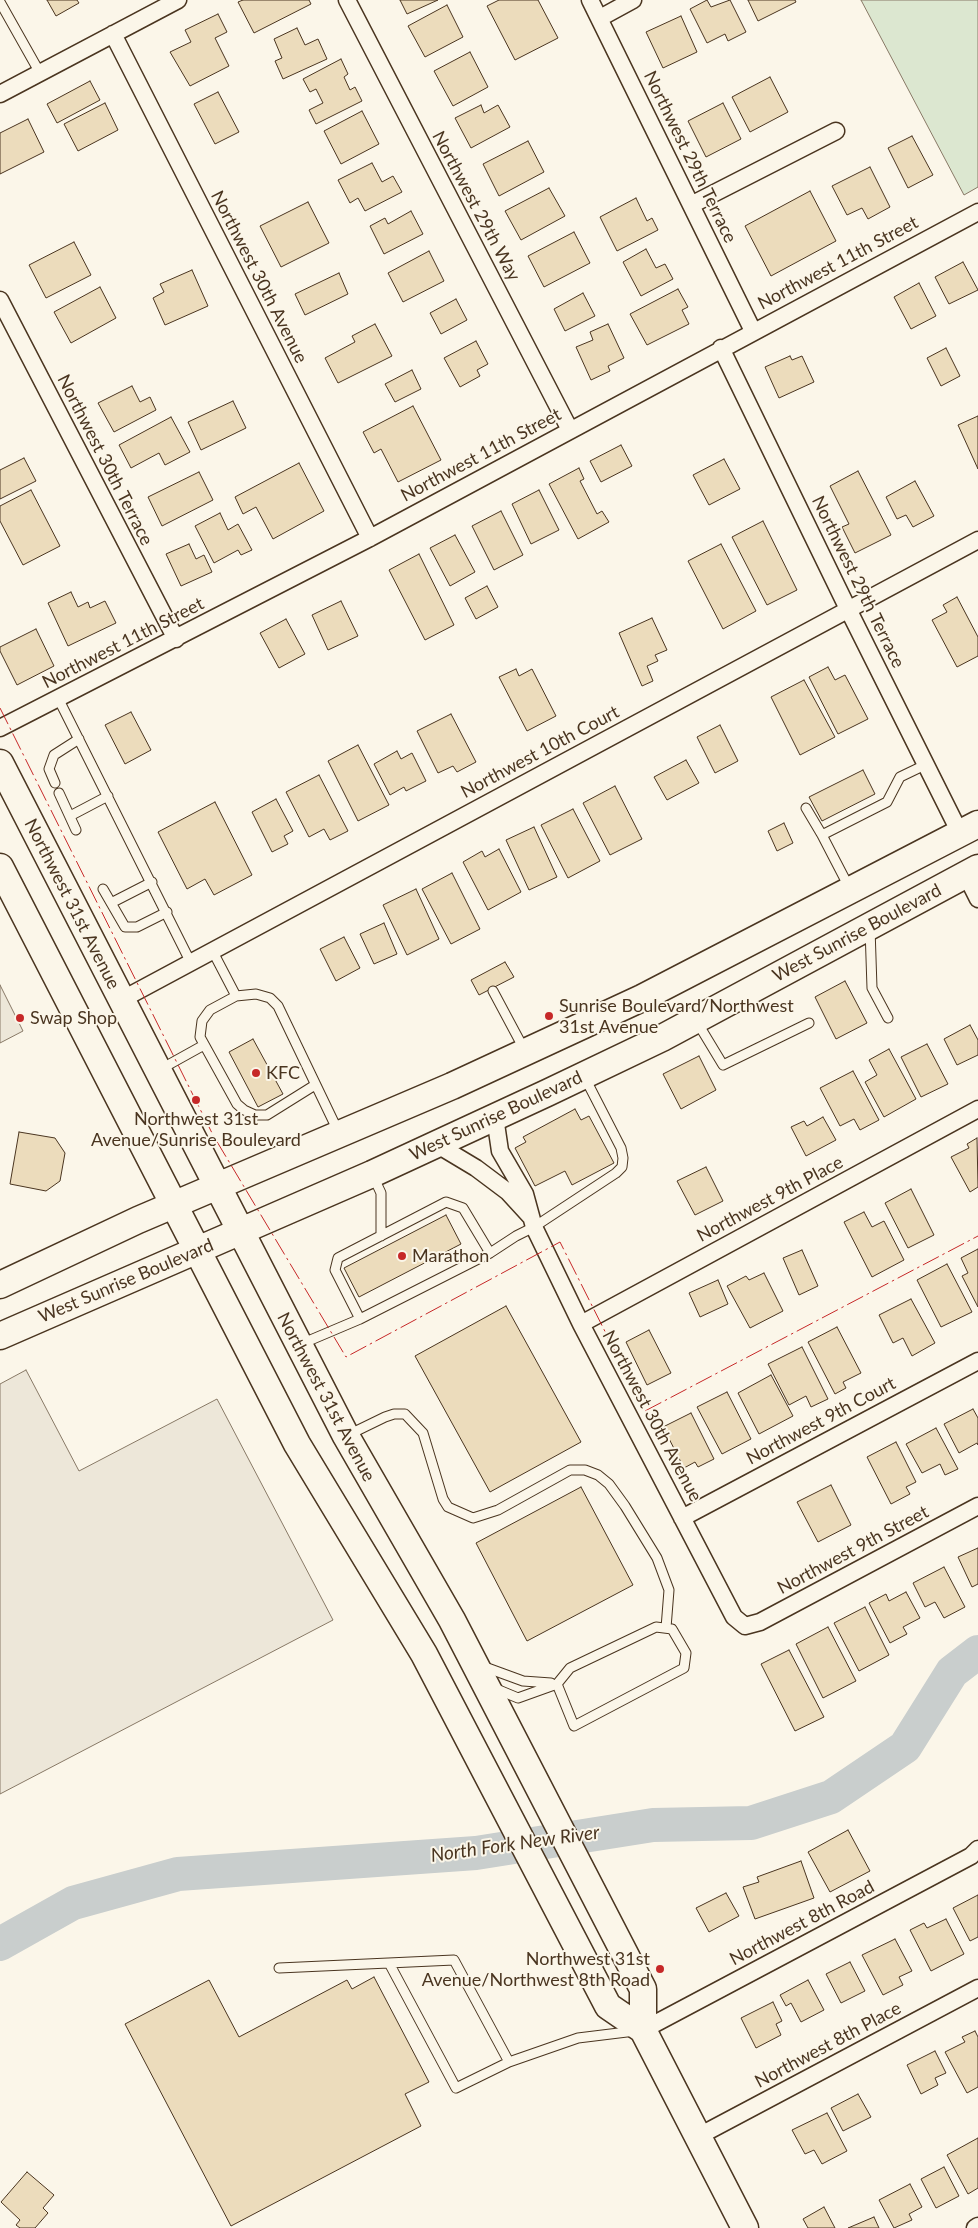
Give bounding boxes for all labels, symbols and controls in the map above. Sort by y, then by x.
street label: Northwest 29th Terrace [639,67,741,247]
street label: Northwest 29th Way [427,127,525,285]
street label: Northwest 30th Avenue [206,187,312,367]
street label: Northwest 11th Street [754,212,922,314]
street label: Northwest 30th Terrace [53,371,157,549]
street label: Northwest 11th Street [397,404,565,506]
street label: Northwest 29th Terrace [807,492,909,672]
street label: Northwest 11th Street [39,593,207,693]
street label: Northwest 10th Court [457,701,623,803]
street label: Northwest 31st Avenue [20,815,124,993]
street label: West Sunrise Boulevard [769,879,945,987]
place label: Sunrise Boulevard/Northwest 31st Avenue [559,995,794,1038]
place label: Swap Shop [30,1007,117,1029]
marker: Sunrise Boulevard/Northwest 31st Avenue [543,1010,555,1022]
marker: Swap Shop [14,1012,26,1024]
place label: KFC [266,1062,300,1084]
street label: West Sunrise Boulevard [406,1066,586,1166]
marker: KFC [250,1067,262,1079]
marker: Northwest 31st Avenue/Sunrise Boulevard [190,1094,202,1106]
place label: Northwest 31st Avenue/Sunrise Boulevard [91,1108,301,1150]
street label: Northwest 9th Place [693,1151,847,1247]
street label: West Sunrise Boulevard [35,1234,217,1328]
place label: Marathon [412,1245,489,1267]
marker: Marathon [396,1250,408,1262]
street label: Northwest 31st Avenue [272,1309,380,1485]
street label: Northwest 30th Avenue [598,1327,706,1505]
street label: Northwest 9th Court [743,1373,899,1469]
street label: Northwest 9th Street [774,1501,932,1599]
water label: North Fork New River [429,1821,601,1867]
street label: Northwest 8th Road [726,1876,878,1970]
place label: Northwest 31st Avenue/Northwest 8th Road [422,1948,650,1990]
marker: Northwest 31st Avenue/Northwest 8th Road [654,1963,666,1975]
street label: Northwest 8th Place [751,1997,905,2093]

